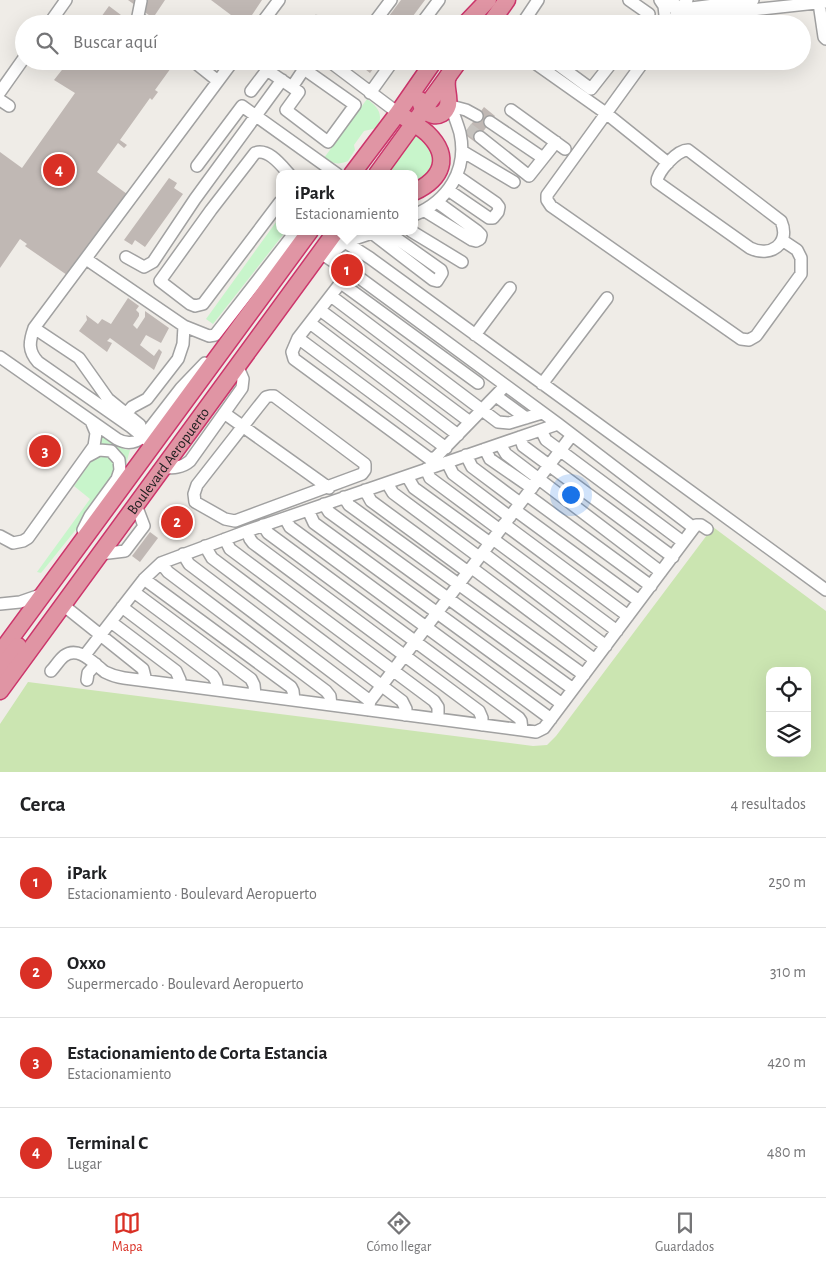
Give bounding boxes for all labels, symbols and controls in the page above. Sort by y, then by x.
search box [15,15,811,70]
icon: search [33,29,61,57]
text: Buscar aquí [73,33,158,52]
pin: 4 [43,151,75,189]
popup [276,170,418,235]
text: iPark [295,184,335,203]
text: Estacionamiento [295,206,399,222]
pin: 1 [331,251,363,289]
street label: Boulevard Aeropuerto [125,405,212,517]
pin: 3 [29,432,61,470]
your location [558,482,584,508]
pin: 2 [161,503,193,541]
map controls [766,667,811,757]
button: locate [766,667,811,712]
button: layers [766,712,811,757]
text: Cerca [20,794,66,815]
text: 4 resultados [731,796,806,812]
text: iPark [67,864,107,883]
text: 1 [33,874,39,890]
text: 250 m [768,874,806,890]
text: Estacionamiento · Boulevard Aeropuerto [67,886,317,902]
text: Oxxo [67,954,106,973]
text: 2 [32,964,40,980]
text: 310 m [770,964,806,980]
text: Supermercado · Boulevard Aeropuerto [67,976,304,992]
text: Estacionamiento de Corta Estancia [67,1044,328,1063]
text: 3 [33,1054,39,1070]
text: 420 m [767,1054,806,1070]
text: Estacionamiento [67,1066,171,1082]
text: Terminal C [67,1134,148,1153]
text: 4 [32,1144,40,1160]
text: 480 m [767,1144,806,1160]
text: Lugar [67,1156,102,1172]
tab: Mapa [112,1209,143,1256]
tab: Cómo llegar [367,1209,431,1256]
tab: Guardados [655,1209,714,1256]

